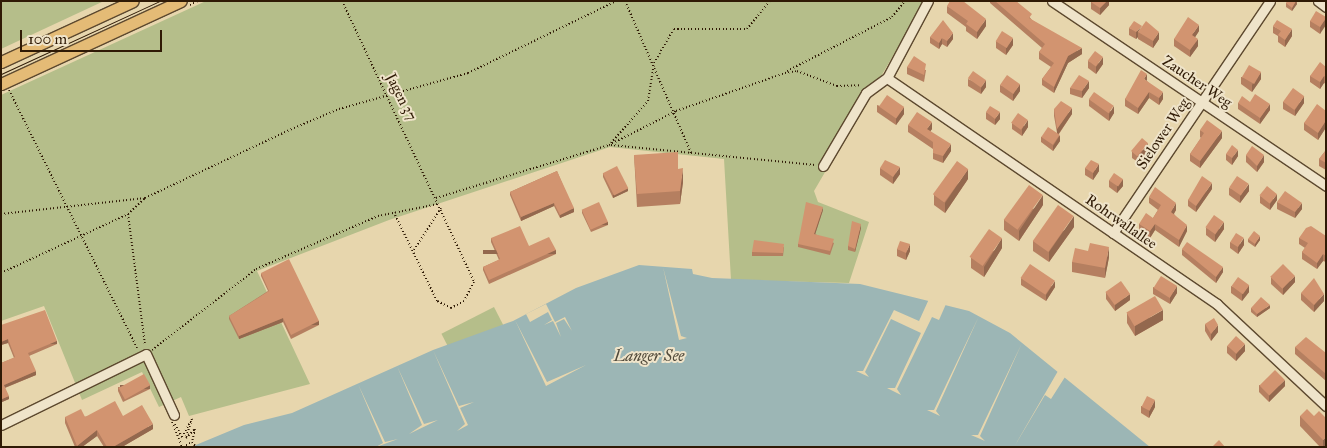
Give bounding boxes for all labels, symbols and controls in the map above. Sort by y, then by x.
scale bar [22,20,165,52]
text: 100 m [28,30,67,48]
street label: Zaucher Weg [1159,52,1235,112]
street label: Jagen 37 [381,70,421,124]
street label: Sielower Weg [1133,95,1193,173]
street label: Rohrwallallee [1082,191,1160,253]
water label: Langer See [614,346,684,366]

